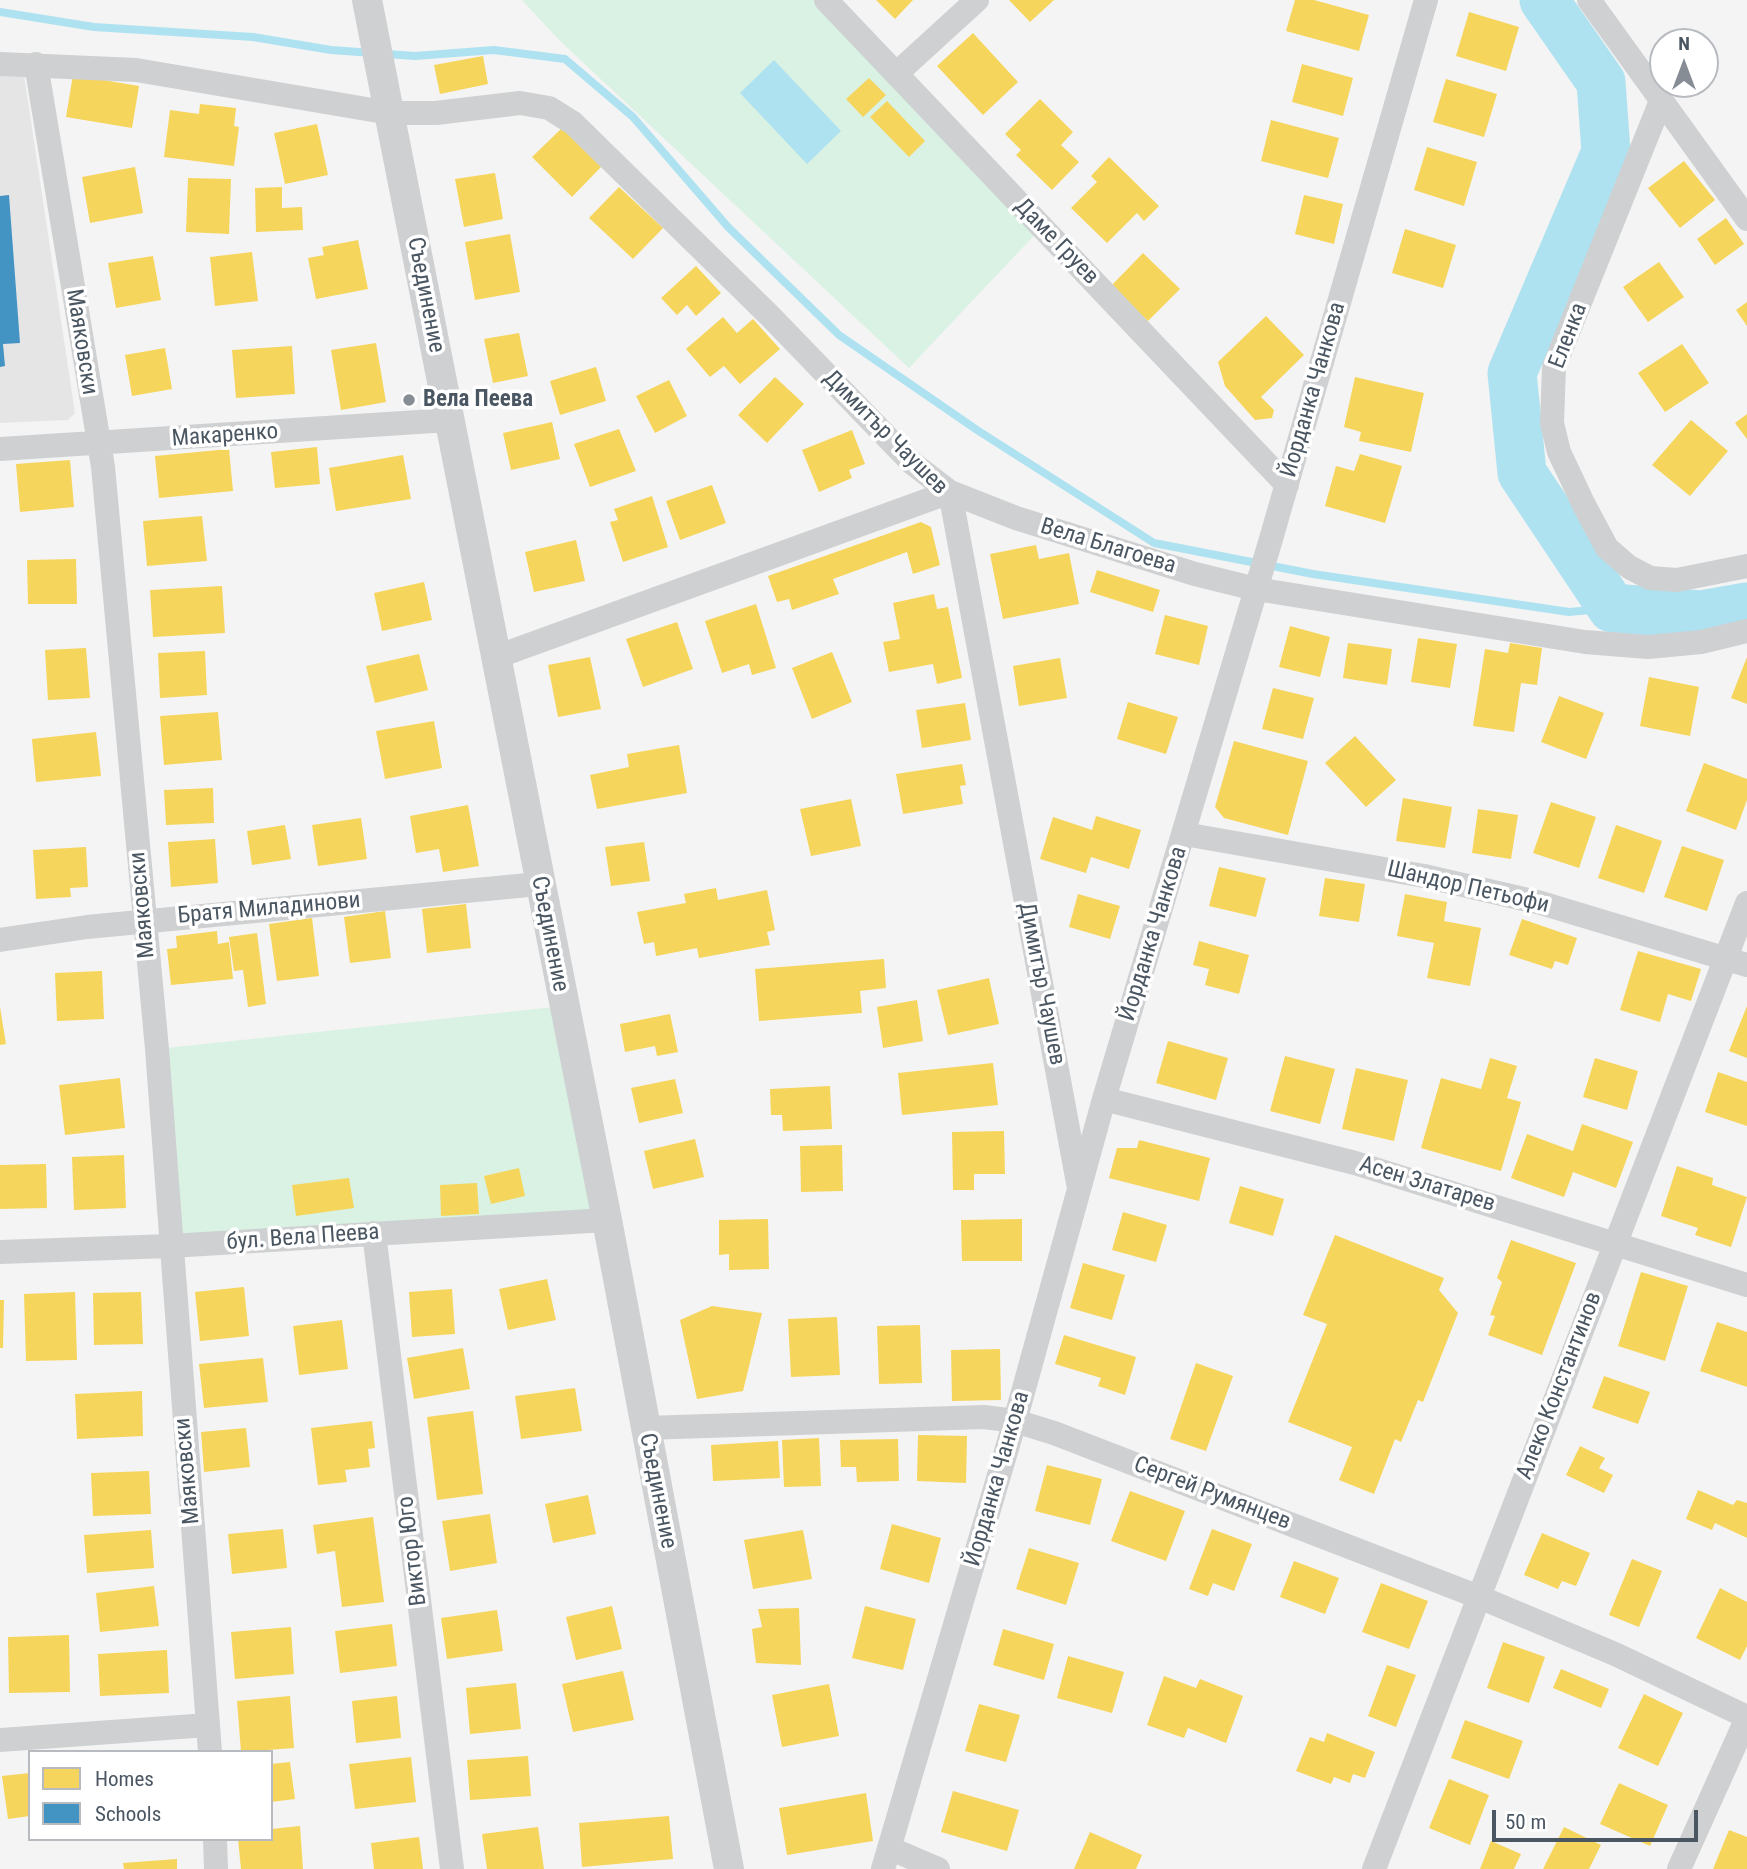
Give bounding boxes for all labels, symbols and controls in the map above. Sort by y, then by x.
north arrow [1649,28,1719,98]
text: N [1678,32,1690,55]
street label: Даме Груев [1008,193,1104,291]
street label: Съединение [400,235,450,355]
street label: Маяковски [59,287,103,397]
street label: Йорданка Чанкова [1276,299,1352,481]
street label: Еленка [1544,299,1594,373]
street label: Димитър Чаушев [817,365,953,501]
place label: Вела Пеева [423,386,533,414]
marker: Вела Пеева [401,392,417,408]
street label: Макаренко [171,419,279,453]
street label: Вела Благоева [1037,513,1179,581]
street label: Йорданка Чанкова [1114,844,1194,1024]
street label: Маяковски [125,851,161,959]
street label: Шандор Петьофи [1384,856,1552,920]
street label: Съединение [524,874,574,994]
street label: Братя Миладинови [176,887,362,931]
street label: Димитър Чаушев [1012,900,1070,1068]
street label: Асен Златарев [1356,1151,1498,1219]
street label: бул. Вела Пеева [226,1219,380,1257]
street label: Алеко Константинов [1512,1288,1608,1484]
street label: Йорданка Чанкова [960,1388,1036,1570]
street label: Маяковски [170,1417,206,1525]
street label: Съединение [632,1431,682,1551]
street label: Сергей Румянцев [1130,1451,1294,1537]
street label: Виктор Юго [393,1495,433,1607]
legend [28,1750,273,1841]
text: Homes [95,1767,154,1791]
scale bar [1495,1796,1702,1840]
text: Schools [95,1802,161,1826]
text: 50 m [1505,1810,1546,1834]

